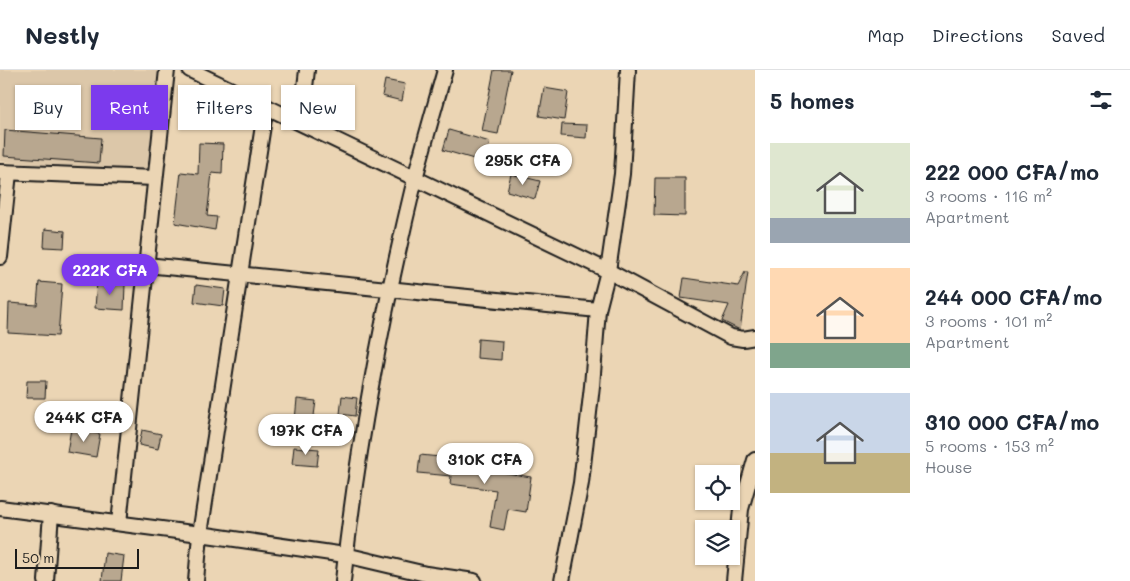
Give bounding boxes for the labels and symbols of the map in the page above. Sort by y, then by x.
pin: 295K CFA [471,144,575,186]
pin: 222K CFA [58,254,162,296]
pin: 244K CFA [32,400,136,443]
pin: 197K CFA [254,414,358,456]
pin: 310K CFA [433,442,537,485]
scale bar [15,546,139,569]

